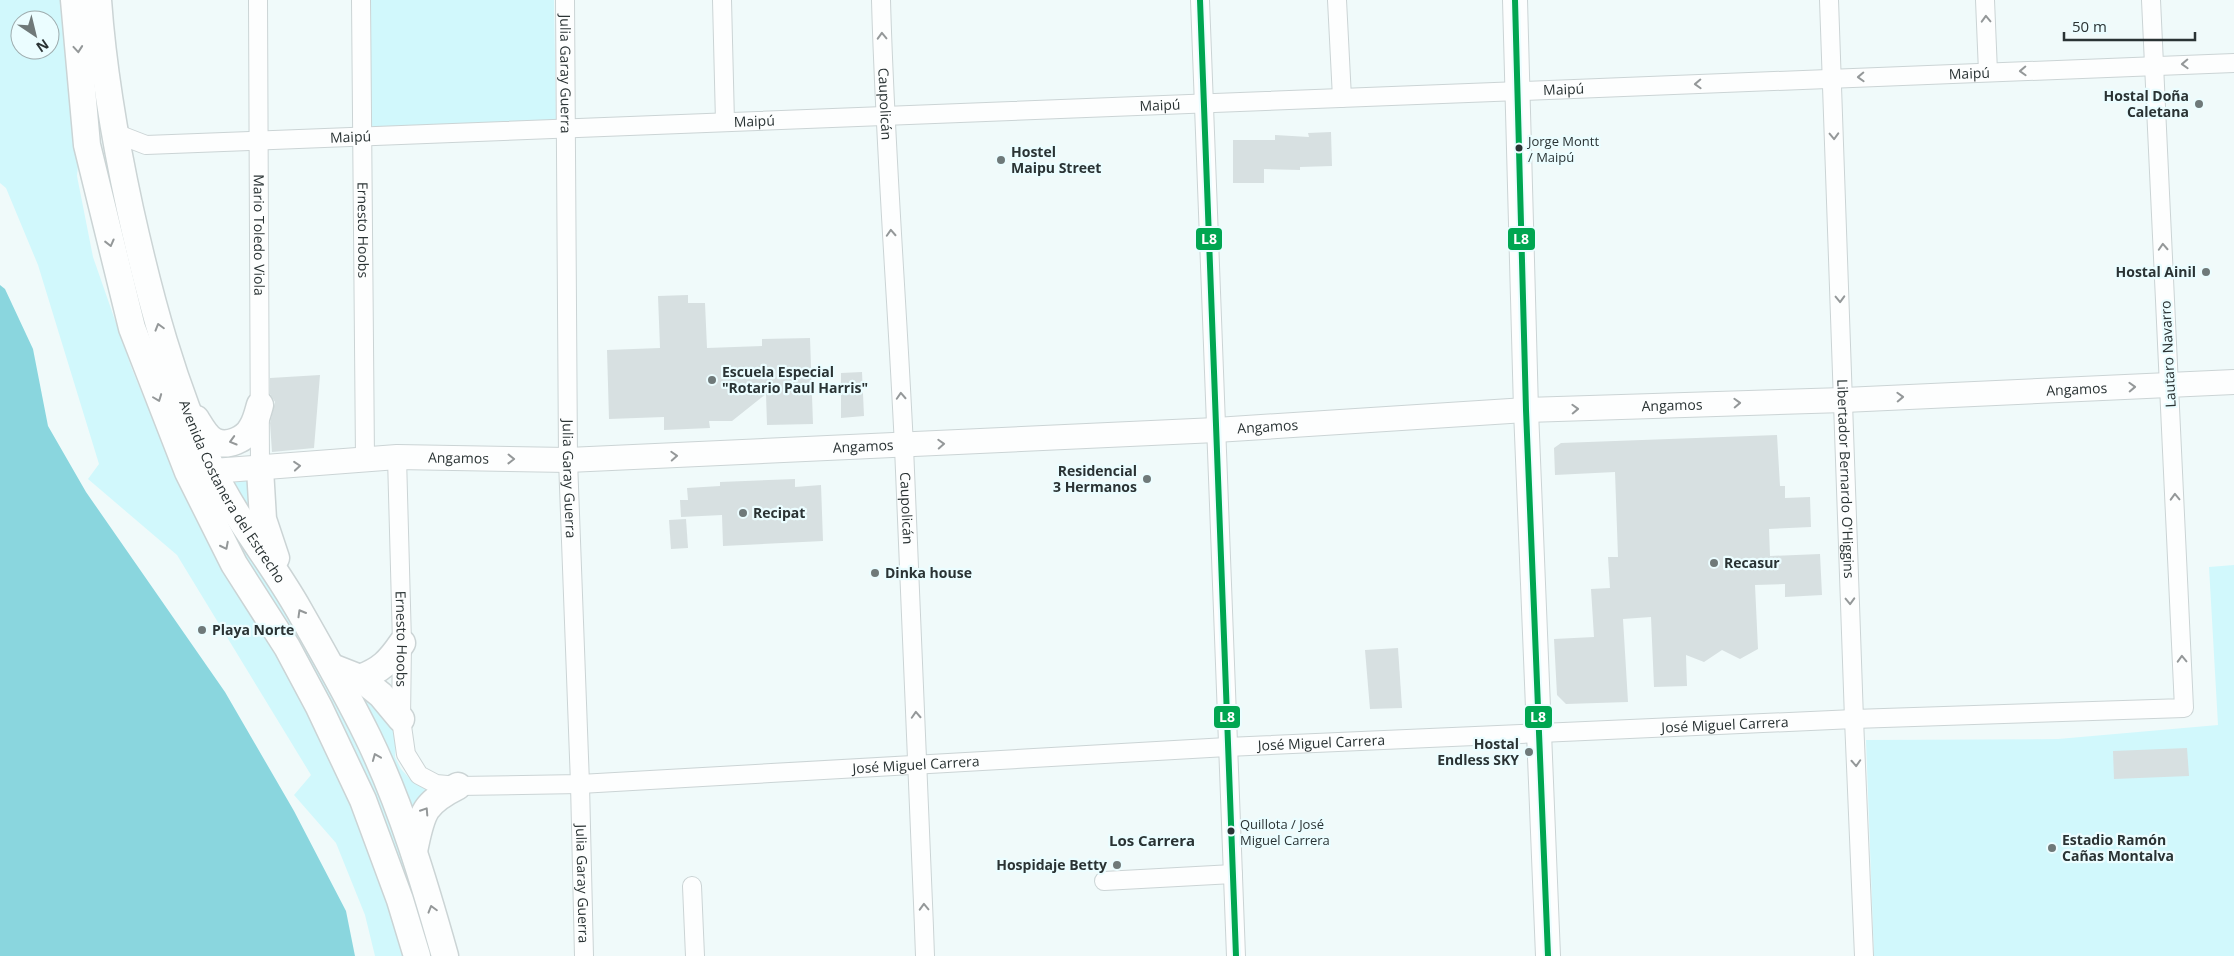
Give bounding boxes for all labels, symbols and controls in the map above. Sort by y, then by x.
north arrow [10,10,60,60]
scale bar [2064,10,2195,42]
street label: Julia Garay Guerra [556,12,576,134]
one-way arrow [1980,14,1991,22]
text: 50 m [2072,16,2107,36]
one-way arrow [876,32,887,40]
text: N [33,35,53,57]
one-way arrow [72,45,83,53]
one-way arrow [2181,59,2189,70]
street label: Maipú [1948,63,1990,83]
one-way arrow [2019,66,2026,76]
street label: Caupolicán [874,67,897,141]
one-way arrow [1856,72,1864,83]
one-way arrow [1694,78,1702,89]
street label: Maipú [1543,79,1585,99]
place label: Hostal Doña Caletana [2104,86,2189,121]
street label: Maipú [1139,94,1181,115]
marker: Hostal Doña Caletana [2193,98,2205,110]
street label: Maipú [733,110,775,131]
street label: Maipú [330,126,371,147]
place label: Jorge Montt / Maipú [1526,132,1599,166]
one-way arrow [1828,132,1839,140]
place label: Hostel Maipu Street [1011,142,1101,177]
marker: Jorge Montt / Maipú [1514,143,1524,153]
marker: Hostel Maipu Street [995,154,1007,166]
street label: Mario Toledo Viola [250,174,269,296]
street label: Ernesto Hoobs [354,182,373,278]
line badge: L8 [1195,227,1223,251]
line badge: L8 [1507,227,1536,251]
one-way arrow [886,229,897,237]
text: L8 [1201,229,1217,248]
text: L8 [1513,229,1529,248]
one-way arrow [104,239,115,247]
one-way arrow [2158,243,2168,250]
place label: Hostal Ainil [2116,262,2196,281]
marker: Hostal Ainil [2200,266,2212,278]
one-way arrow [1834,295,1845,303]
street label: Lautaro Navarro [2155,300,2180,408]
one-way arrow [154,324,164,332]
place label: Escuela Especial "Rotario Paul Harris" [722,362,868,397]
marker: Escuela Especial "Rotario Paul Harris" [706,374,718,386]
street label: Angamos [2046,378,2108,400]
street label: Libertador Bernardo O'Higgins [1833,379,1859,579]
one-way arrow [2128,382,2136,392]
one-way arrow [895,391,906,399]
one-way arrow [1896,392,1904,403]
one-way arrow [152,393,162,402]
street label: Angamos [1641,394,1703,415]
street label: Avenida Costanera del Estrecho [175,397,290,586]
one-way arrow [1734,398,1741,408]
one-way arrow [1571,403,1579,414]
street label: Angamos [1237,415,1299,438]
street label: Julia Garay Guerra [559,417,581,539]
one-way arrow [229,435,237,446]
street label: Angamos [832,435,894,457]
one-way arrow [937,438,945,449]
street label: Angamos [428,448,489,468]
one-way arrow [670,450,678,461]
one-way arrow [508,454,516,465]
one-way arrow [293,461,301,472]
place label: Residencial 3 Hermanos [1053,461,1137,496]
street label: Caupolicán [896,472,918,545]
marker: Residencial 3 Hermanos [1141,473,1153,485]
one-way arrow [2170,493,2180,500]
place label: Recipat [753,503,805,522]
marker: Recipat [737,507,749,519]
one-way arrow [219,541,229,550]
place label: Recasur [1724,553,1780,572]
marker: Recasur [1708,557,1720,569]
place label: Dinka house [885,563,972,582]
marker: Dinka house [869,567,881,579]
street label: Ernesto Hoobs [392,591,412,687]
one-way arrow [1845,598,1855,605]
one-way arrow [297,609,307,618]
place label: Playa Norte [212,620,294,639]
marker: Playa Norte [196,624,208,636]
one-way arrow [2177,655,2188,663]
line badge: L8 [1213,705,1241,729]
line badge: L8 [1524,705,1553,729]
text: L8 [1219,707,1235,726]
text: L8 [1530,707,1546,726]
one-way arrow [911,711,922,719]
street label: José Miguel Carrera [1659,712,1789,737]
street label: José Miguel Carrera [1255,730,1385,755]
place label: Hostal Endless SKY [1437,734,1519,769]
marker: Hostal Endless SKY [1523,746,1535,758]
street label: José Miguel Carrera [850,751,980,778]
one-way arrow [372,753,382,761]
one-way arrow [1850,760,1861,768]
one-way arrow [419,807,429,816]
place label: Quillota / José Miguel Carrera [1240,815,1330,849]
street label: Julia Garay Guerra [572,822,594,943]
marker: Quillota / José Miguel Carrera [1226,826,1236,836]
district label: Los Carrera [1109,830,1195,850]
place label: Estadio Ramón Cañas Montalva [2062,830,2174,865]
marker: Estadio Ramón Cañas Montalva [2046,842,2058,854]
place label: Hospidaje Betty [996,855,1107,874]
marker: Hospidaje Betty [1111,859,1123,871]
one-way arrow [918,903,929,911]
one-way arrow [427,906,437,914]

